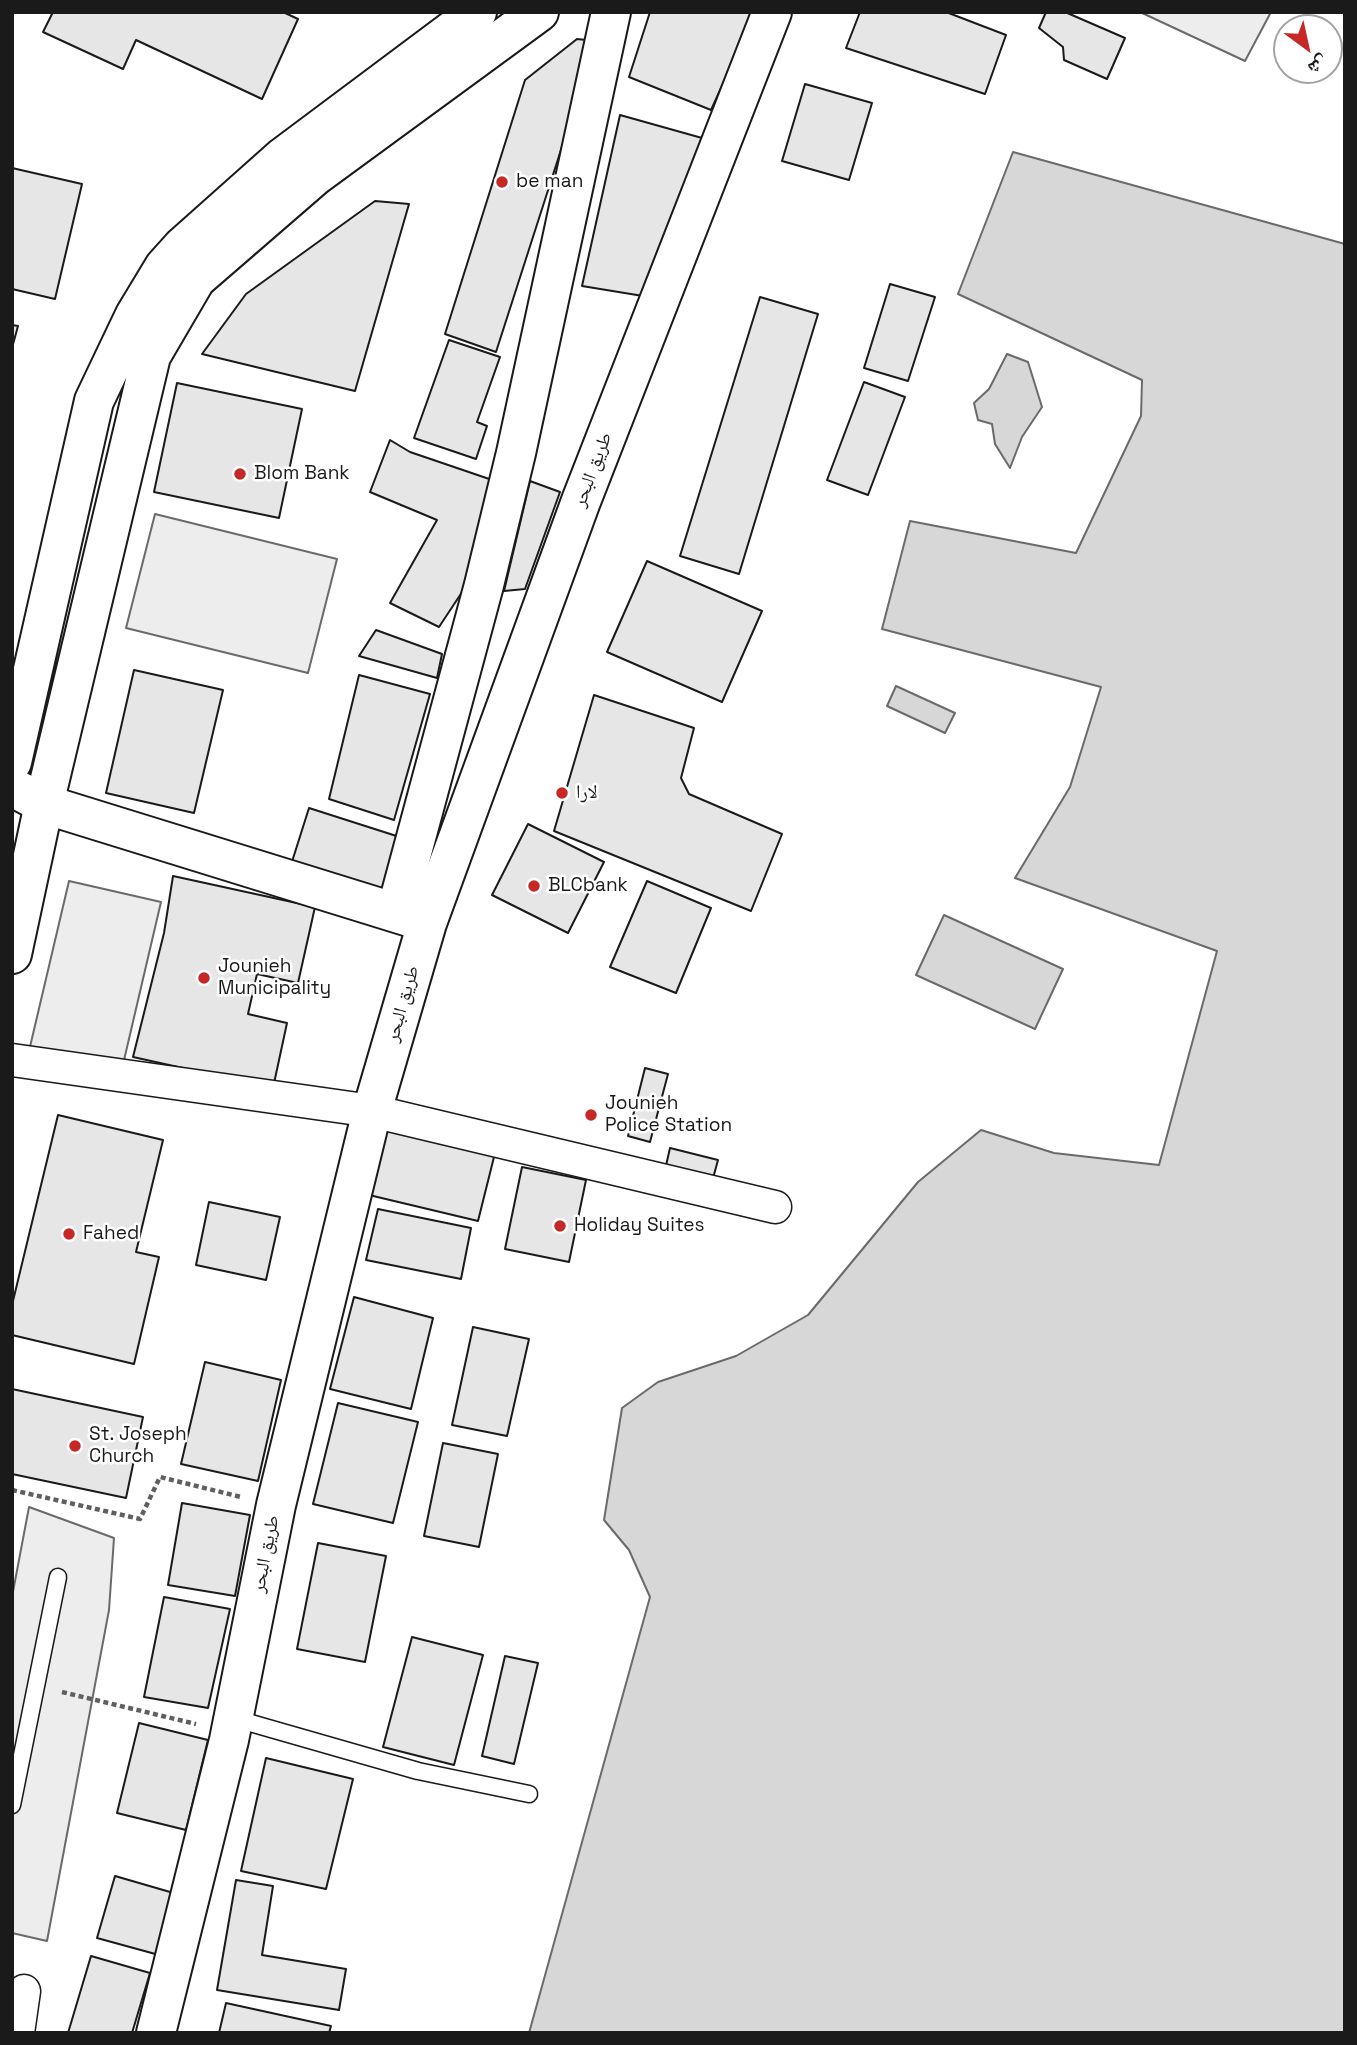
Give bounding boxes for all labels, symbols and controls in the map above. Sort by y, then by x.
north arrow [1273,14,1343,84]
text: ش [1303,49,1334,81]
place label: be man [516,171,583,193]
marker: be man [494,174,510,190]
street label: طريق البحر [568,429,618,511]
place label: Blom Bank [254,463,350,485]
marker: Blom Bank [232,466,248,482]
place label: لارا [576,782,598,804]
marker: لارا [554,785,570,801]
place label: BLCbank [548,875,628,897]
marker: BLCbank [526,878,542,894]
place label: Jounieh Municipality [218,956,331,1000]
street label: طريق البحر [381,963,425,1045]
marker: Jounieh Municipality [196,970,212,986]
place label: Jounieh Police Station [605,1093,732,1137]
marker: Jounieh Police Station [583,1107,599,1123]
place label: Holiday Suites [574,1215,705,1237]
marker: Holiday Suites [552,1218,568,1234]
place label: Fahed [83,1223,139,1245]
marker: Fahed [61,1226,77,1242]
place label: St. Joseph Church [89,1424,187,1468]
marker: St. Joseph Church [67,1438,83,1454]
street label: طريق البحر [247,1513,285,1595]

